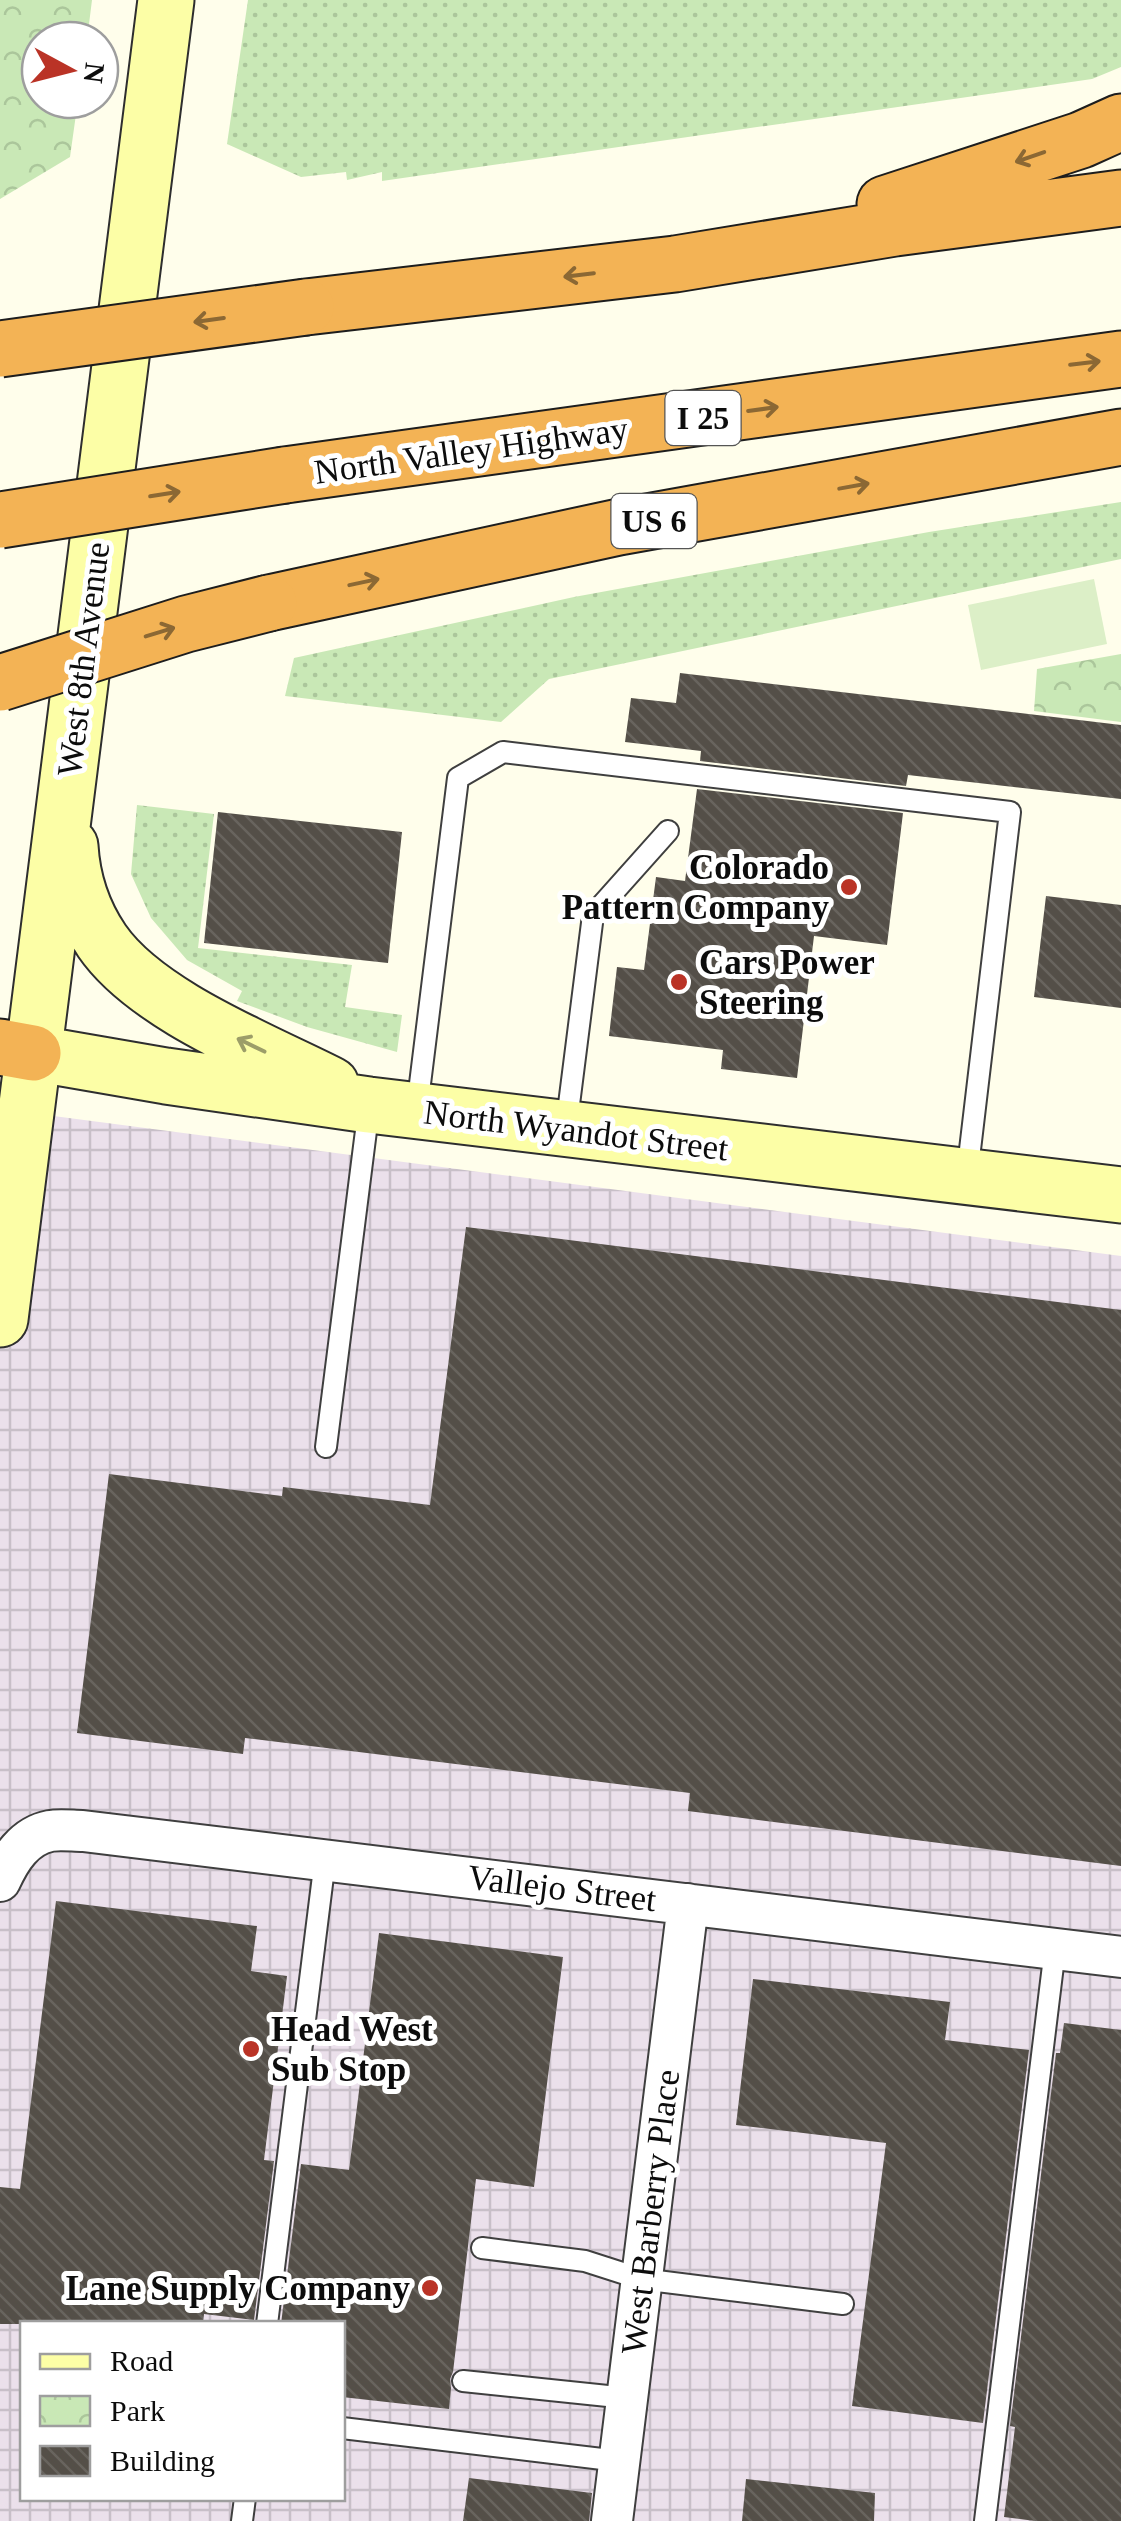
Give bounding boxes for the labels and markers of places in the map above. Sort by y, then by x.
place label: Colorado Pattern Company [562,848,829,927]
marker: Colorado Pattern Company [838,876,860,898]
place label: Cars Power Steering [699,943,875,1022]
marker: Cars Power Steering [668,971,690,993]
place label: Head West Sub Stop [271,2010,433,2089]
marker: Head West Sub Stop [240,2038,262,2060]
place label: Lane Supply Company [66,2269,410,2308]
marker: Lane Supply Company [419,2277,441,2299]

